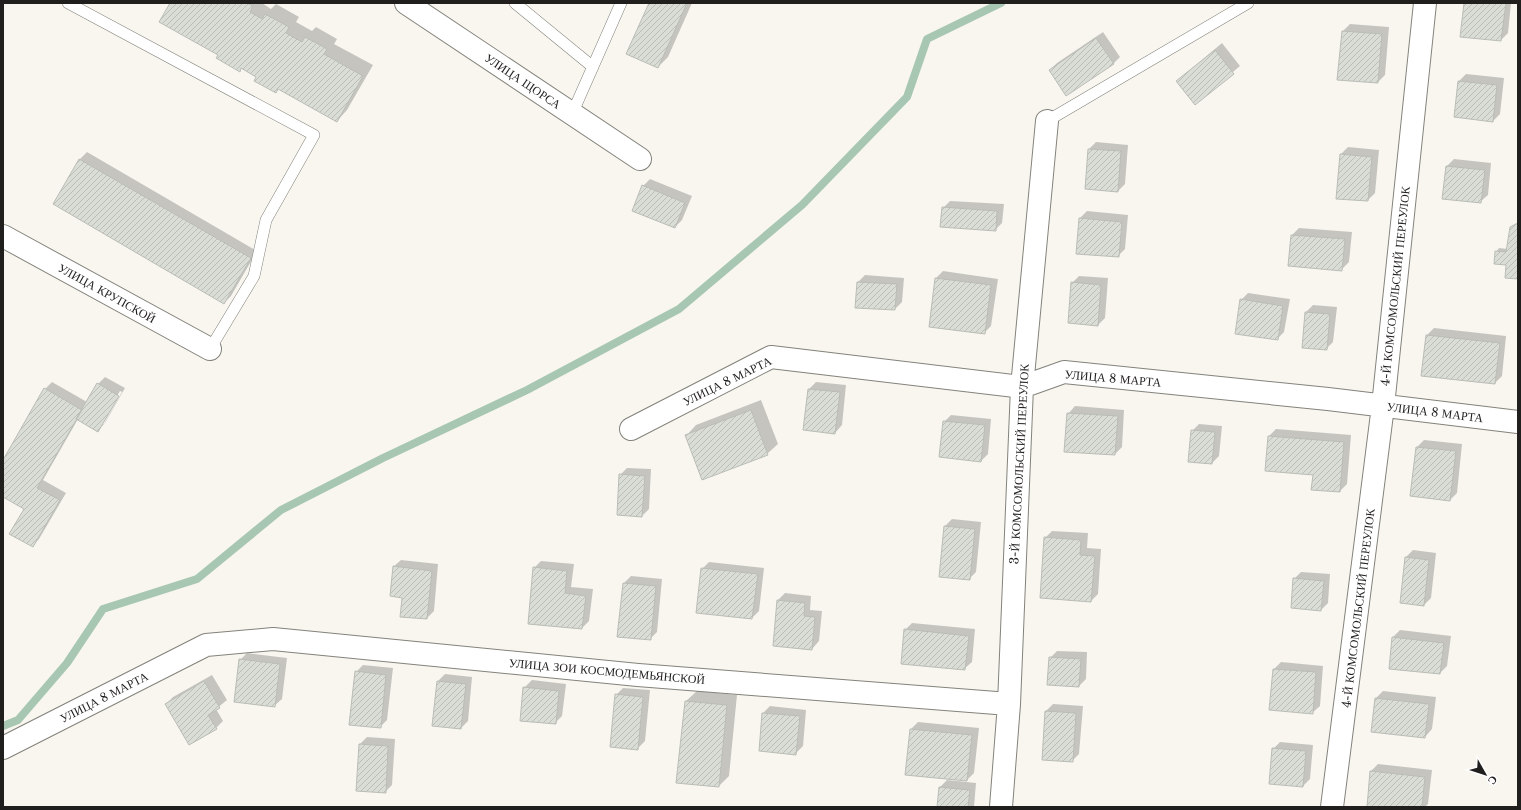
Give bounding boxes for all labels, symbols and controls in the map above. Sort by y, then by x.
street label: УЛИЦА ЩОРСА [482,50,564,112]
street label: 4-Й КОМСОМОЛЬСКИЙ ПЕРЕУЛОК [1377,184,1413,387]
street label: УЛИЦА КРУПСКОЙ [56,260,159,326]
street label: УЛИЦА 8 МАРТА [680,353,774,409]
street label: 3-Й КОМСОМОЛЬСКИЙ ПЕРЕУЛОК [1006,362,1032,565]
street label: УЛИЦА 8 МАРТА [1064,366,1162,390]
street label: УЛИЦА 8 МАРТА [1386,399,1484,425]
street label: 4-Й КОМСОМОЛЬСКИЙ ПЕРЕУЛОК [1338,507,1378,708]
street label: УЛИЦА ЗОИ КОСМОДЕМЬЯНСКОЙ [508,655,706,687]
street label: УЛИЦА 8 МАРТА [57,668,151,726]
north arrow [1465,754,1505,794]
text: С [1485,773,1501,788]

